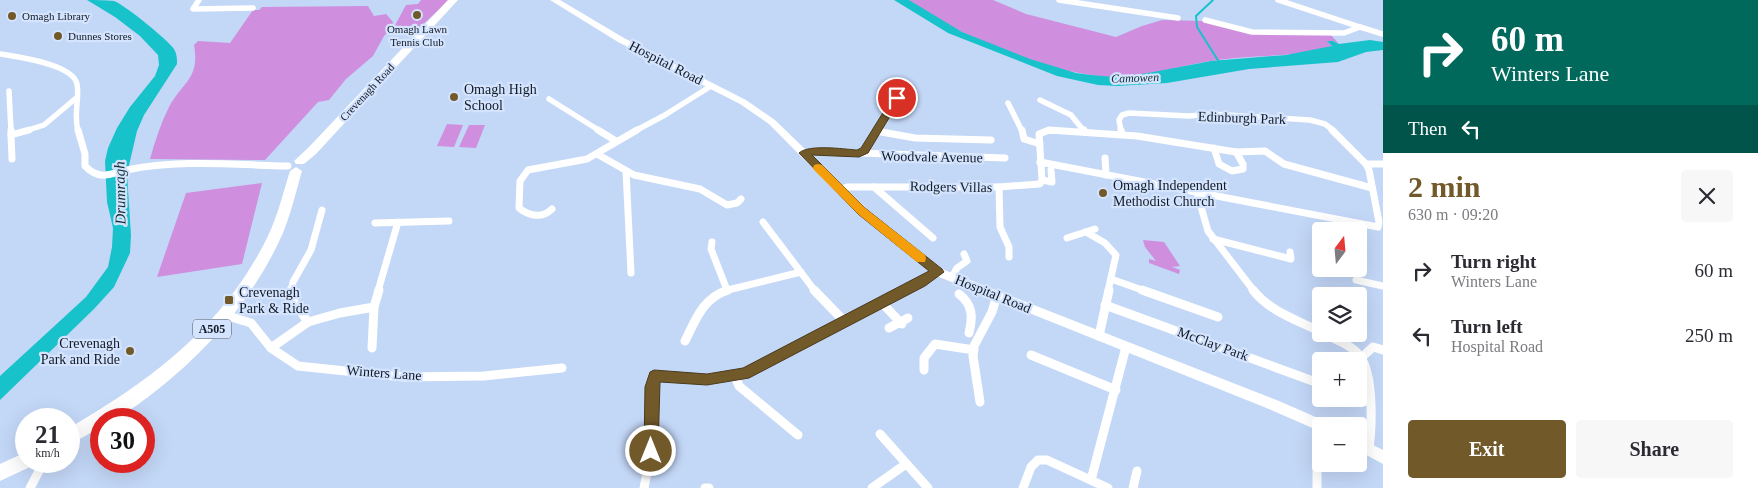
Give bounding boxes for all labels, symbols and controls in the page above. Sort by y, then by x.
marker: Omagh Lawn Tennis Club [411,9,423,21]
marker: Omagh Library [6,10,18,22]
place label: Omagh Library [22,10,91,22]
icon: right [1408,20,1473,85]
text: 60 m [1491,20,1564,59]
place label: Omagh Lawn Tennis Club [387,23,448,48]
marker: Dunnes Stores [52,30,64,42]
place label: Dunnes Stores [68,30,132,42]
street label: Hospital Road [627,38,705,88]
street label: Crevenagh Road [338,61,397,123]
text: Winters Lane [1491,61,1609,86]
water label: Camowen [1111,70,1159,86]
pin [876,77,918,119]
place label: Omagh High School [464,82,537,113]
icon: arrive [883,84,911,112]
marker: Omagh High School [448,91,460,103]
street label: Edinburgh Park [1198,109,1286,127]
icon: left [1457,115,1485,143]
text: Then [1408,118,1447,139]
street label: Woodvale Avenue [881,149,983,165]
water label: Drumragh [111,161,129,226]
text: 2 min [1408,170,1481,203]
button: close [1681,170,1733,222]
place label: Omagh Independent Methodist Church [1113,178,1227,209]
street label: Rodgers Villas [910,179,992,195]
marker: Omagh Independent Methodist Church [1097,187,1109,199]
text: 630 m · 09:20 [1408,206,1498,223]
north arrow [1312,222,1368,278]
map controls [1312,222,1367,472]
text: Turn right [1451,251,1536,272]
icon: right [1408,257,1436,285]
text: 60 m [1694,260,1733,281]
street label: Hospital Road [953,272,1033,316]
text: Winters Lane [1451,273,1537,290]
place label: Crevenagh Park & Ride [239,285,309,316]
button: layers [1312,287,1367,342]
marker: Crevenagh Park & Ride [223,294,235,306]
text: Turn left [1451,316,1523,337]
road number: A505 [193,320,231,338]
icon: left [1408,322,1436,350]
street label: McClay Park [1176,324,1250,364]
text: 250 m [1685,325,1733,346]
place label: Crevenagh Park and Ride [41,336,120,367]
text: Hospital Road [1451,338,1543,355]
marker: Crevenagh Park and Ride [124,345,136,357]
button: + [1312,352,1367,407]
street label: Winters Lane [346,363,422,383]
speed limit sign: 30 [90,408,155,473]
button: − [1312,417,1367,472]
button: Exit [1408,420,1566,478]
button: Share [1576,420,1733,478]
text: 21 [35,421,60,448]
position arrow [624,424,676,476]
text: km/h [35,446,60,460]

